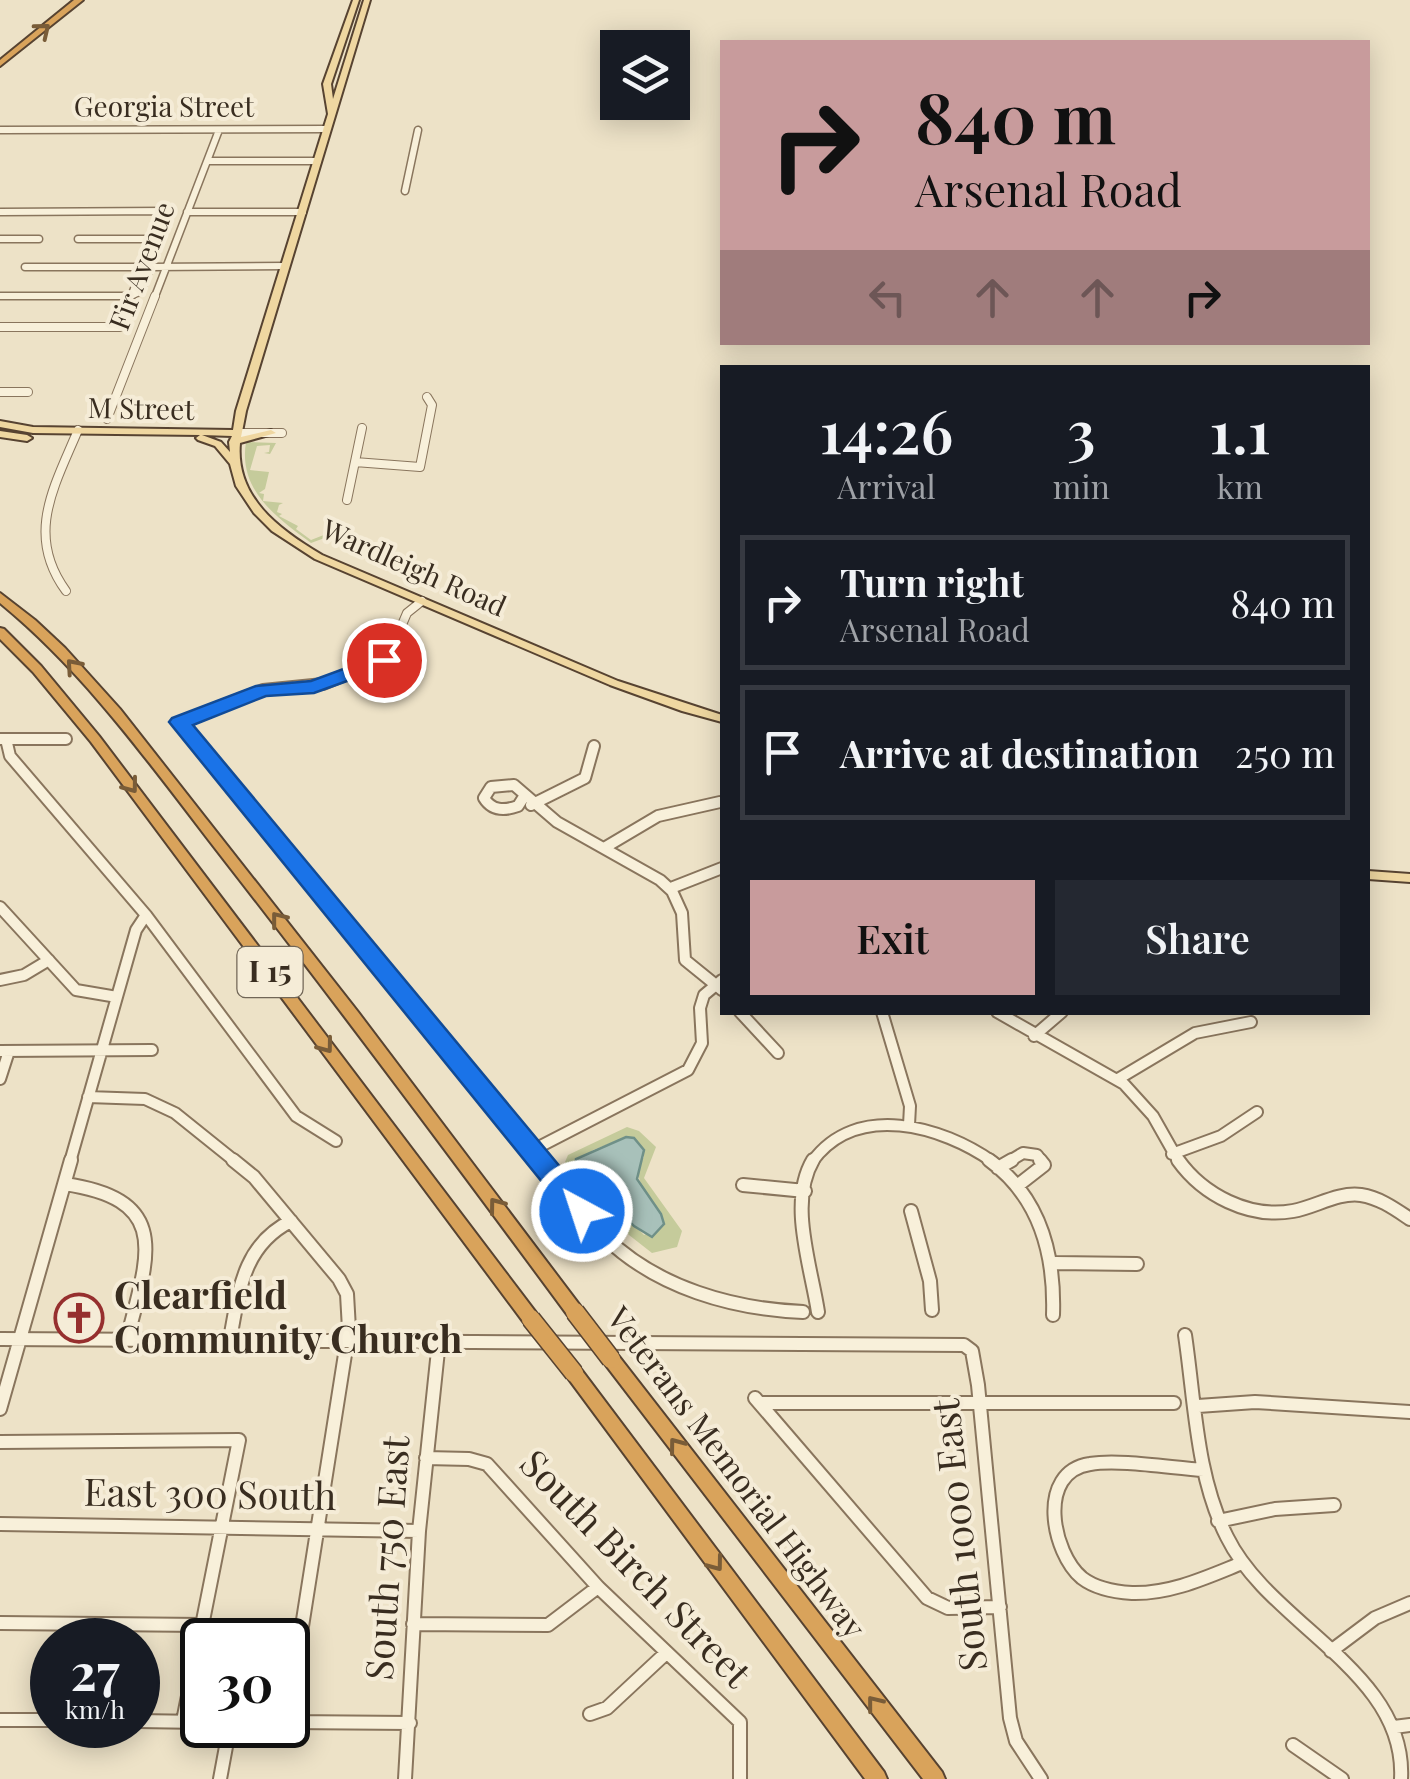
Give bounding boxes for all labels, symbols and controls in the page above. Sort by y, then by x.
one-way arrow [32,24,50,42]
map controls [600,30,690,120]
button: layers [600,30,690,120]
text: 840 m [915,68,1116,162]
icon: right [750,80,880,210]
street label: Georgia Street [74,87,255,124]
text: Arsenal Road [915,158,1182,218]
street label: Fir Avenue [99,196,182,335]
icon: left [860,270,915,325]
icon: ahead [965,270,1020,325]
icon: ahead [1070,270,1125,325]
icon: right [1175,270,1230,325]
street label: M Street [87,388,196,427]
text: 14:26 [819,389,953,469]
text: 3 [1067,389,1096,469]
text: 1.1 [1209,389,1271,469]
text: Arrival [837,464,936,507]
text: min [1053,464,1110,507]
text: km [1217,464,1263,507]
street label: Wardleigh Road [316,509,513,624]
text: Turn right [840,556,1024,607]
icon: right [755,575,810,630]
text: 840 m [1230,577,1335,628]
text: Arsenal Road [840,607,1030,650]
pin [342,618,427,703]
icon: arrive [357,633,412,688]
one-way arrow [67,659,85,678]
icon: arrive [755,725,810,780]
text: Arrive at destination [840,727,1199,778]
text: 250 m [1235,727,1335,778]
one-way arrow [119,775,136,793]
button: Exit [750,880,1035,995]
button: Share [1055,880,1340,995]
one-way arrow [272,912,290,930]
road number: I 15 [238,947,302,997]
one-way arrow [315,1035,332,1053]
position arrow [530,1159,634,1263]
one-way arrow [490,1198,508,1216]
place label: Clearfield Community Church [114,1268,462,1363]
church icon: Clearfield Community Church [53,1292,105,1344]
street label: Veterans Memorial Highway [598,1296,877,1646]
street label: South 1000 East [918,1396,997,1674]
street label: South 750 East [352,1433,420,1682]
street label: South Birch Street [510,1437,764,1697]
one-way arrow [671,1438,688,1456]
street label: East 300 South [83,1465,337,1520]
one-way arrow [704,1553,721,1571]
speed limit sign: 30 [180,1618,310,1748]
text: 27 [71,1637,119,1704]
text: km/h [65,1692,125,1725]
one-way arrow [868,1696,886,1714]

